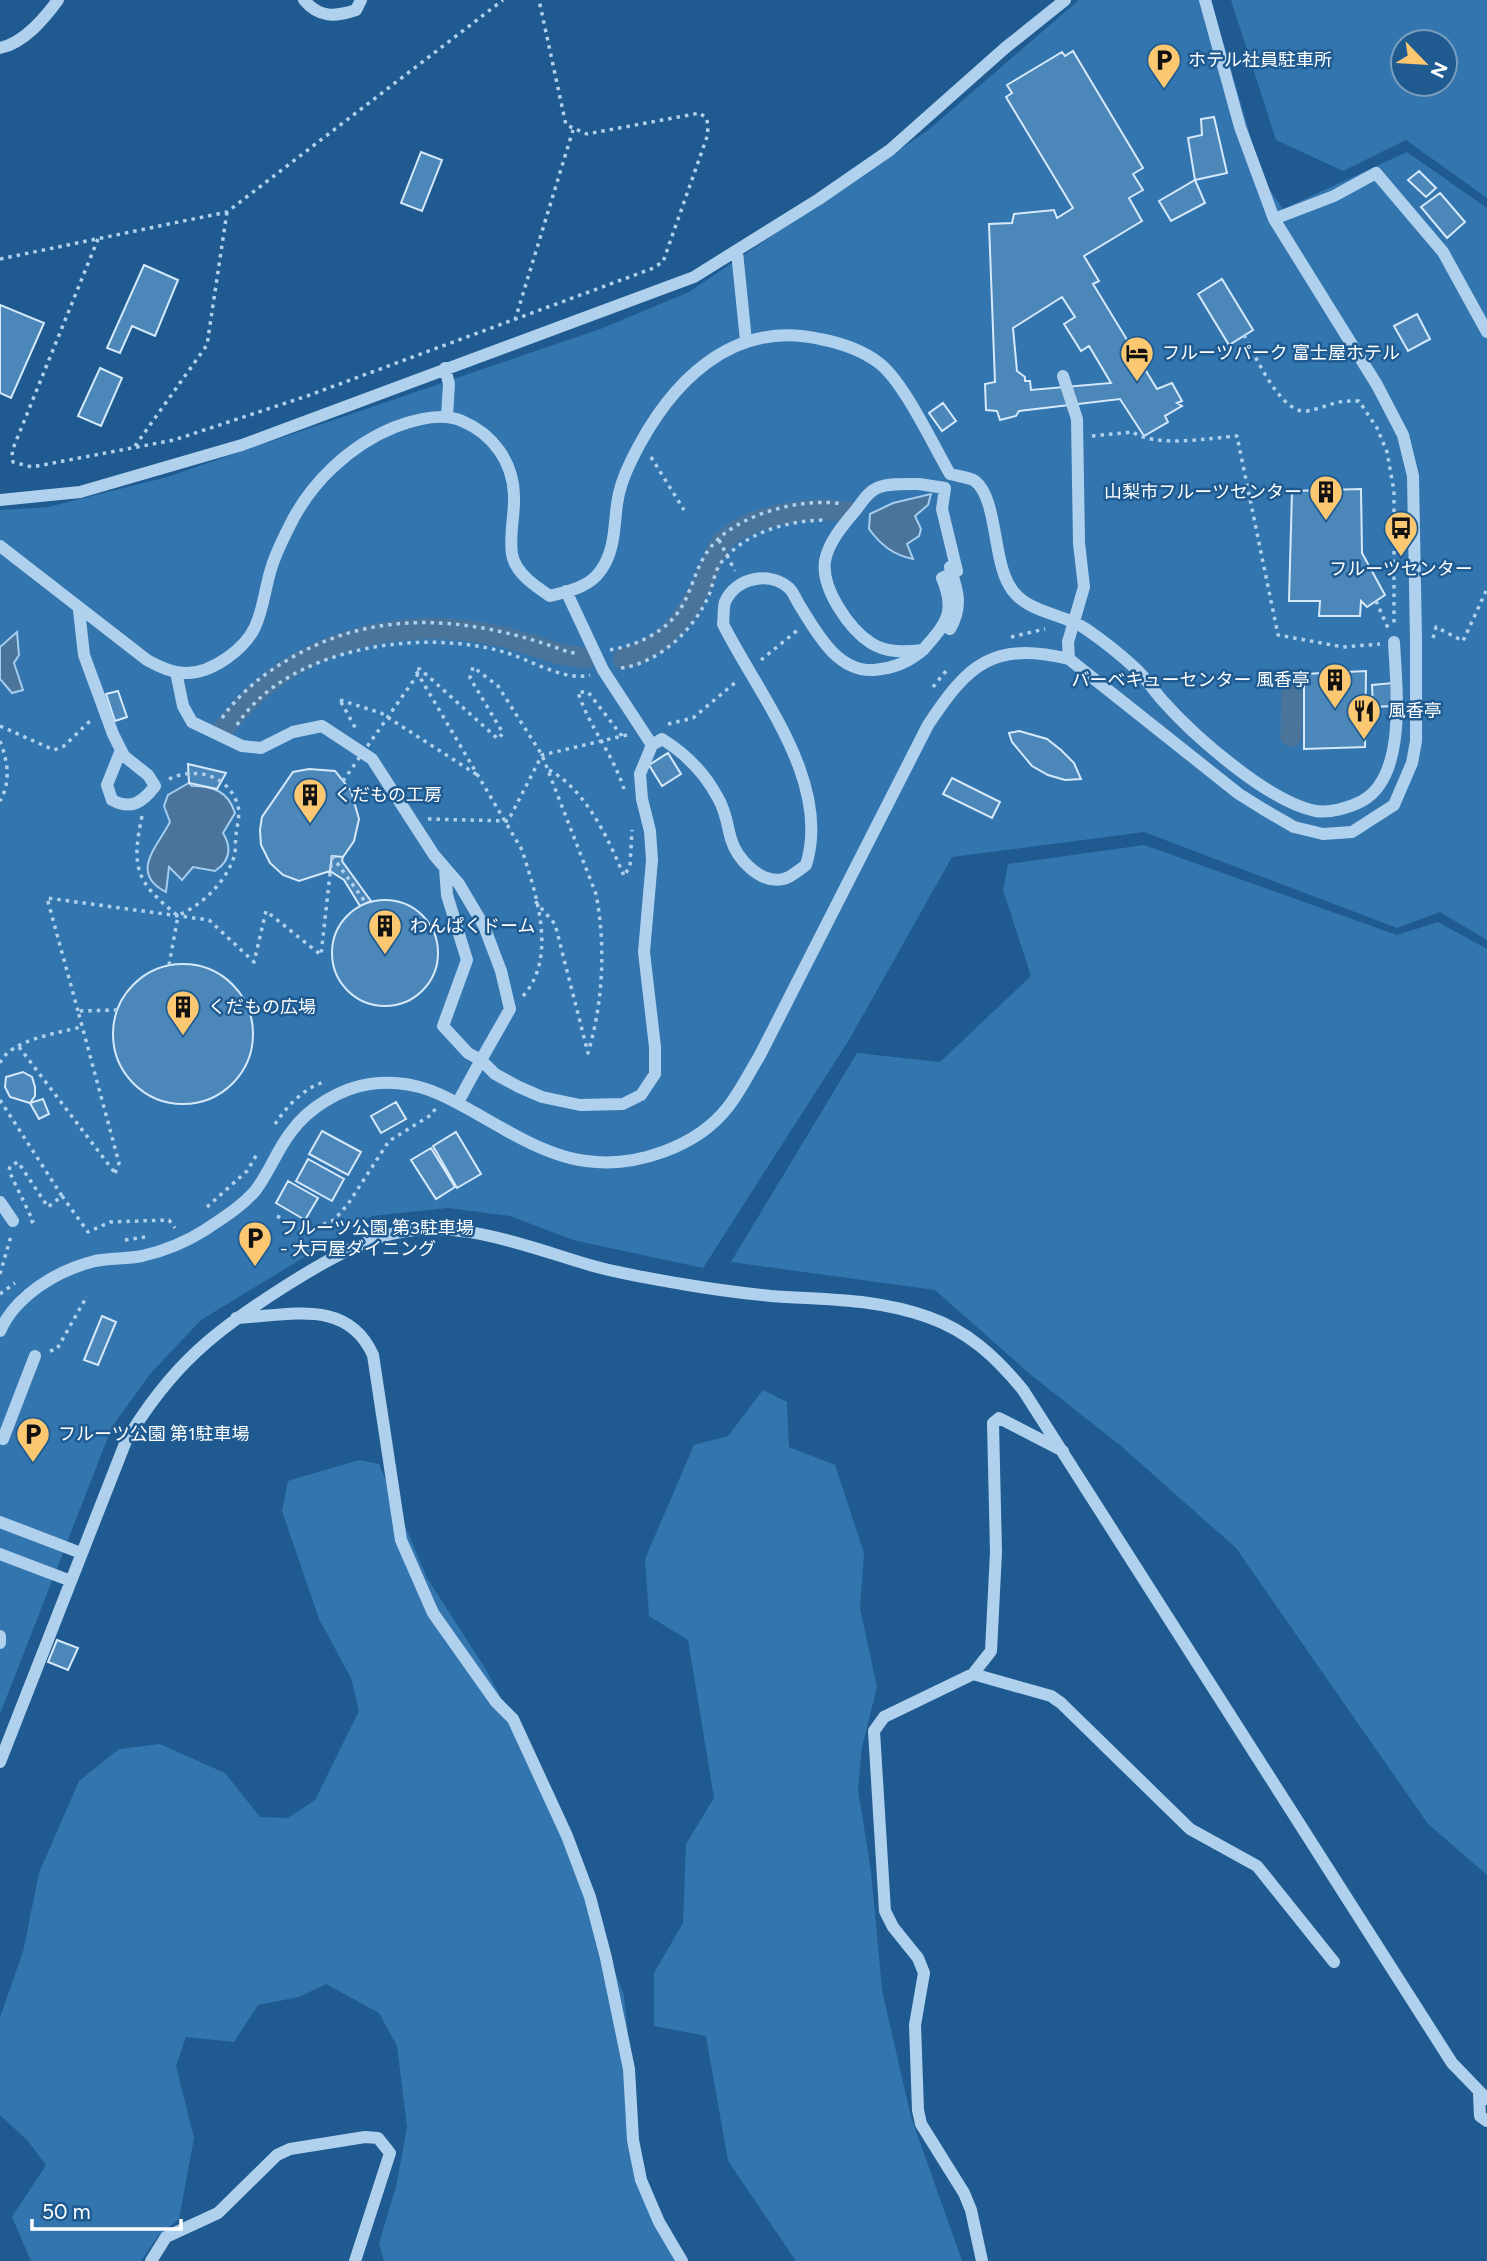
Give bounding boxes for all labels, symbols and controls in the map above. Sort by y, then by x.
north arrow [1389,28,1459,98]
parking icon: ホテル社員駐車所 [1145,41,1183,90]
place label: ホテル社員駐車所 [1188,49,1332,71]
text: N [1425,58,1452,81]
hotel icon: フルーツパーク 富士屋ホテル [1118,334,1156,383]
place label: フルーツパーク 富士屋ホテル [1162,342,1400,364]
building icon: 山梨市フルーツセンター [1307,473,1345,522]
place label: 山梨市フルーツセンター [1104,481,1302,503]
bus stop icon: フルーツセンター [1382,509,1420,558]
place label: フルーツセンター [1329,558,1473,580]
building icon: バーベキューセンター 風香亭 [1316,661,1354,710]
place label: バーベキューセンター 風香亭 [1072,669,1310,691]
restaurant icon: 風香亭 [1345,692,1383,741]
place label: 風香亭 [1388,700,1442,722]
building icon: くだもの工房 [291,776,329,825]
place label: くだもの工房 [334,784,442,806]
building icon: わんぱくドーム [366,907,404,956]
place label: わんぱくドーム [410,915,535,937]
building icon: くだもの広場 [164,988,202,1037]
place label: くだもの広場 [208,996,316,1018]
place label: フルーツ公園 第3駐車場 - 大戸屋ダイニング [280,1217,474,1260]
parking icon: フルーツ公園 第3駐車場 - 大戸屋ダイニング [236,1219,274,1268]
parking icon: フルーツ公園 第1駐車場 [14,1415,52,1464]
place label: フルーツ公園 第1駐車場 [58,1423,250,1445]
scale bar [32,2188,180,2232]
text: 50 m [42,2199,91,2224]

